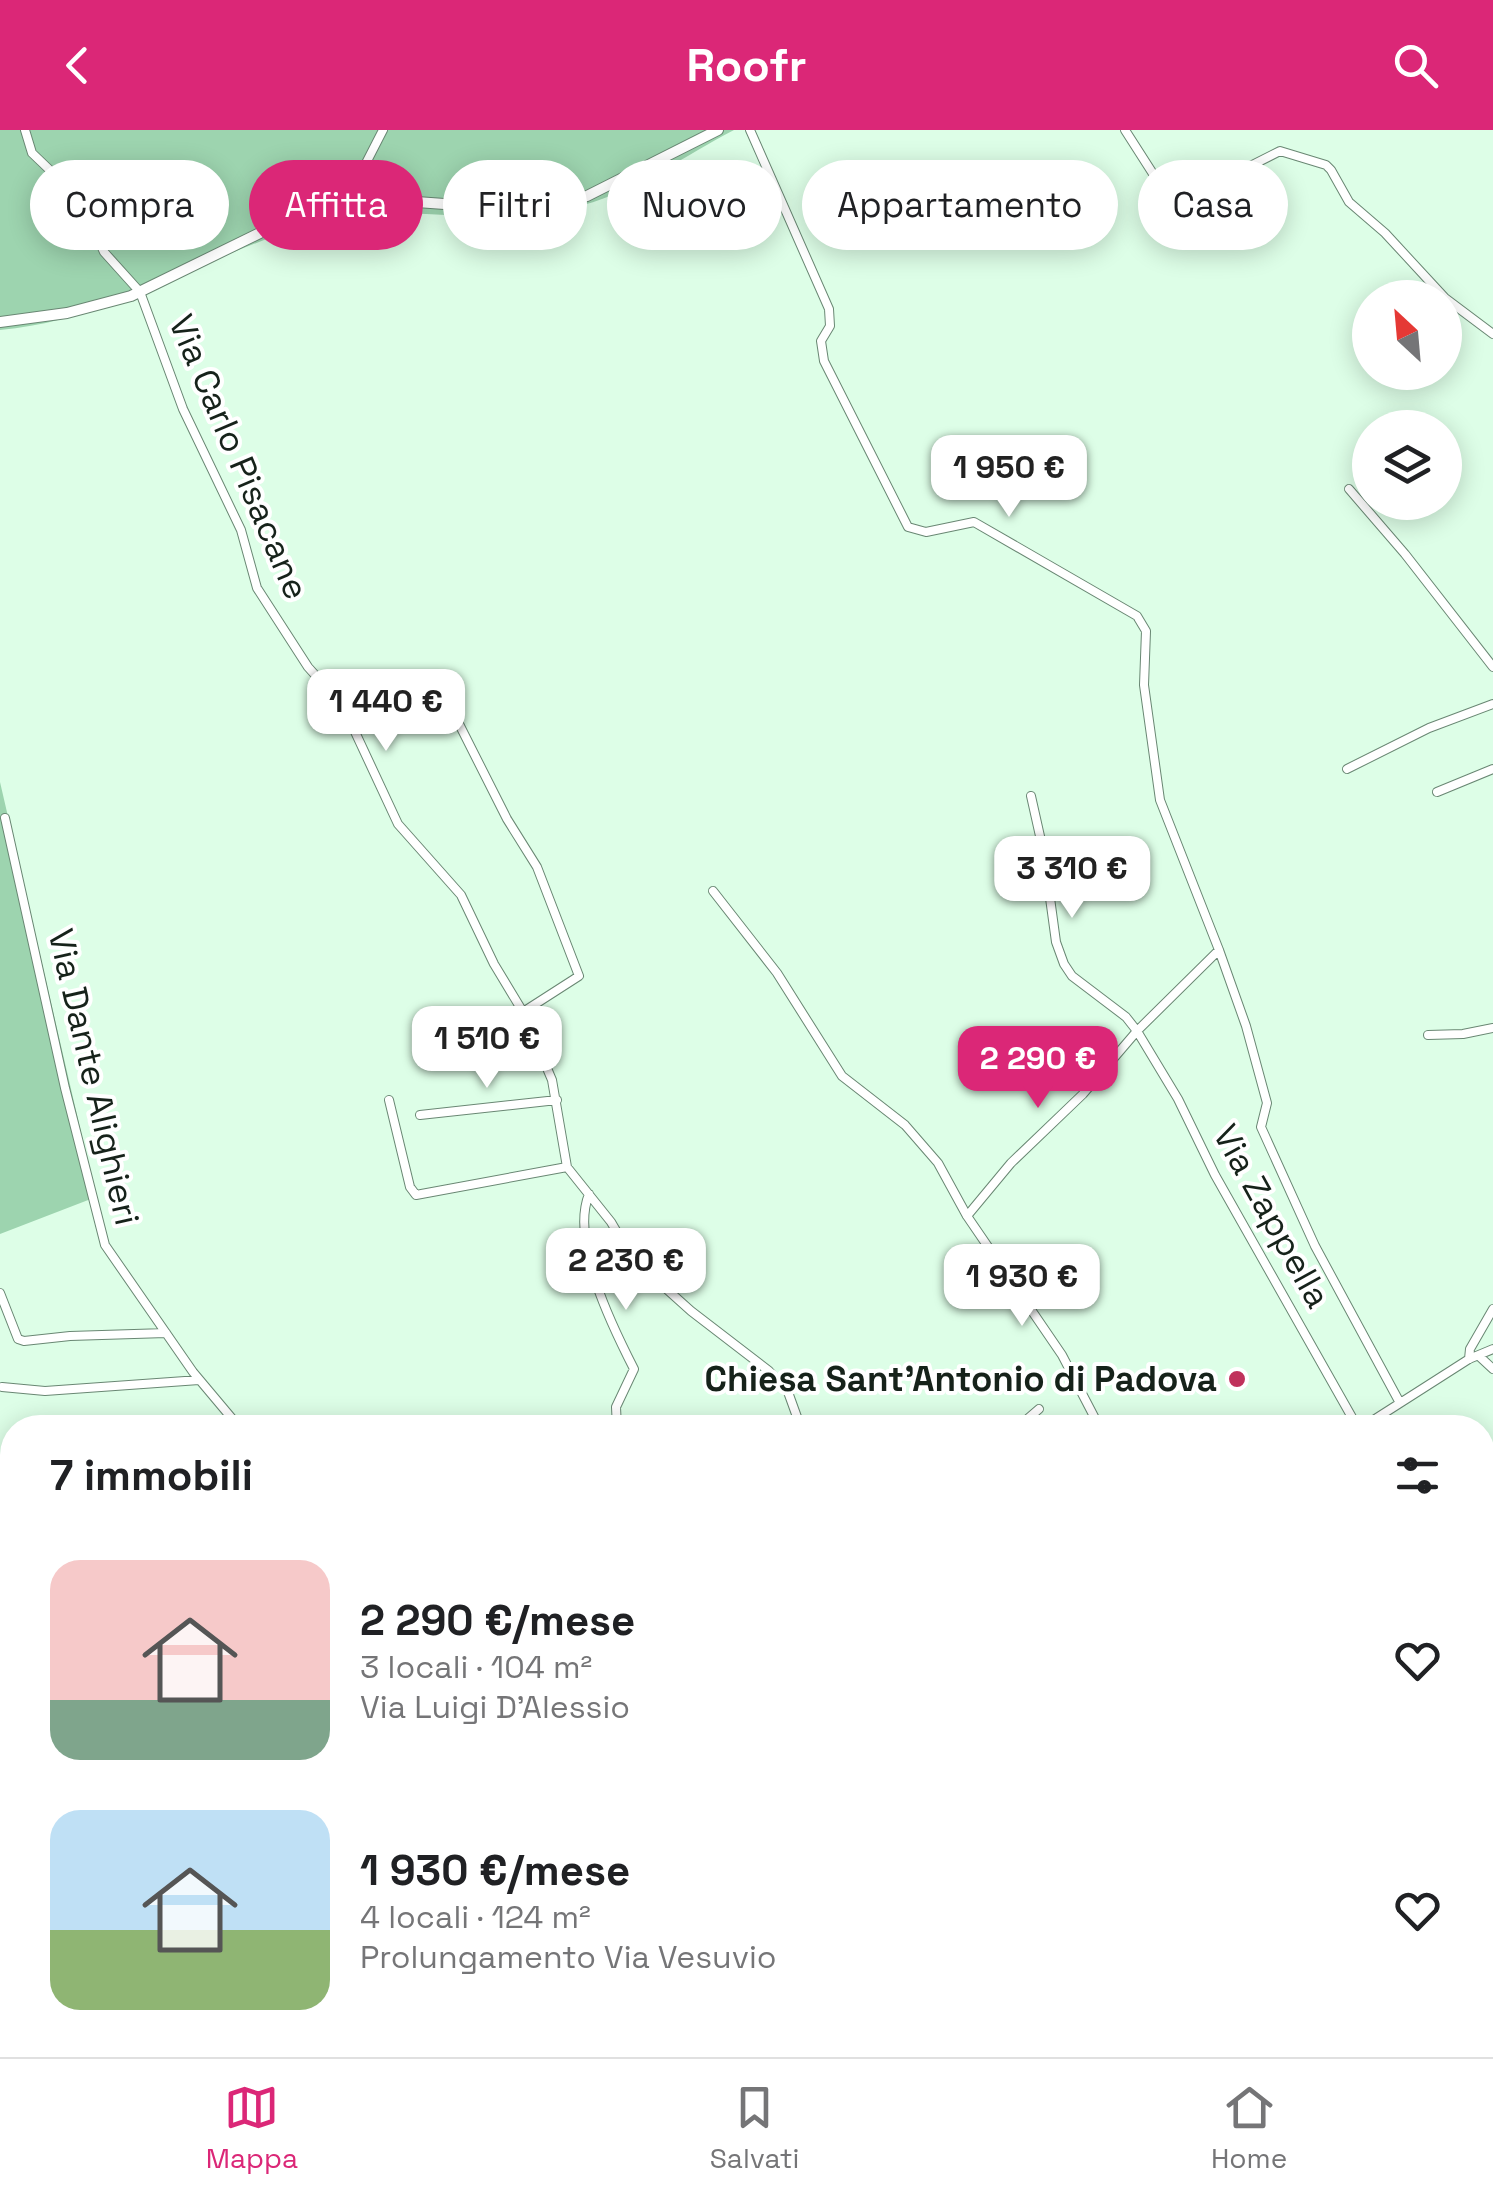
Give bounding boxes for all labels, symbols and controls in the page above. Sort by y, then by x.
text: Roofr [686,37,807,94]
icon: back [50,38,105,93]
icon: search [1388,38,1443,93]
chip: Compra [30,160,229,250]
chip: Affitta [249,160,423,250]
chip: Filtri [443,160,587,250]
chip: Nuovo [607,160,782,250]
chip: Appartamento [802,160,1118,250]
chip: Casa [1138,160,1288,250]
north arrow [1352,280,1462,390]
map controls [1352,280,1462,520]
street label: Via Carlo Pisacane [159,308,319,606]
button: layers [1352,410,1462,520]
pin: 1 950 € [917,435,1101,520]
text: 1 950 € [953,447,1065,487]
pin: 1 440 € [294,669,478,754]
text: 1 440 € [329,681,443,721]
pin: 3 310 € [980,836,1164,921]
text: 3 310 € [1016,848,1128,888]
street label: Via Dante Alighieri [39,925,149,1229]
pin: 1 510 € [395,1006,579,1091]
text: 1 510 € [434,1018,540,1058]
pin: 2 290 € [946,1026,1130,1111]
text: 2 290 € [980,1038,1096,1078]
street label: Via Zappella [1204,1117,1340,1315]
pin: 2 230 € [534,1228,718,1313]
text: 2 230 € [568,1240,684,1280]
pin: 1 930 € [930,1244,1114,1329]
text: 1 930 € [966,1256,1078,1296]
place label: Chiesa Sant'Antonio di Padova [705,1357,1217,1401]
marker: Chiesa Sant'Antonio di Padova [1226,1368,1248,1390]
icon: filters [1390,1448,1445,1503]
text: 7 immobili [50,1449,253,1502]
text: 2 290 €/mese [360,1594,635,1647]
icon: home [130,1600,250,1720]
icon: heart [1390,1633,1445,1688]
text: 3 locali · 104 m² [360,1647,592,1687]
text: Via Luigi D'Alessio [360,1687,630,1727]
text: 1 930 €/mese [360,1844,630,1897]
icon: home [130,1850,250,1970]
icon: heart [1390,1883,1445,1938]
text: 4 locali · 124 m² [360,1897,591,1937]
text: Prolungamento Via Vesuvio [360,1937,777,1977]
tab: Mappa [206,2080,298,2176]
tab: Salvati [710,2080,799,2176]
tab: Home [1211,2080,1287,2176]

